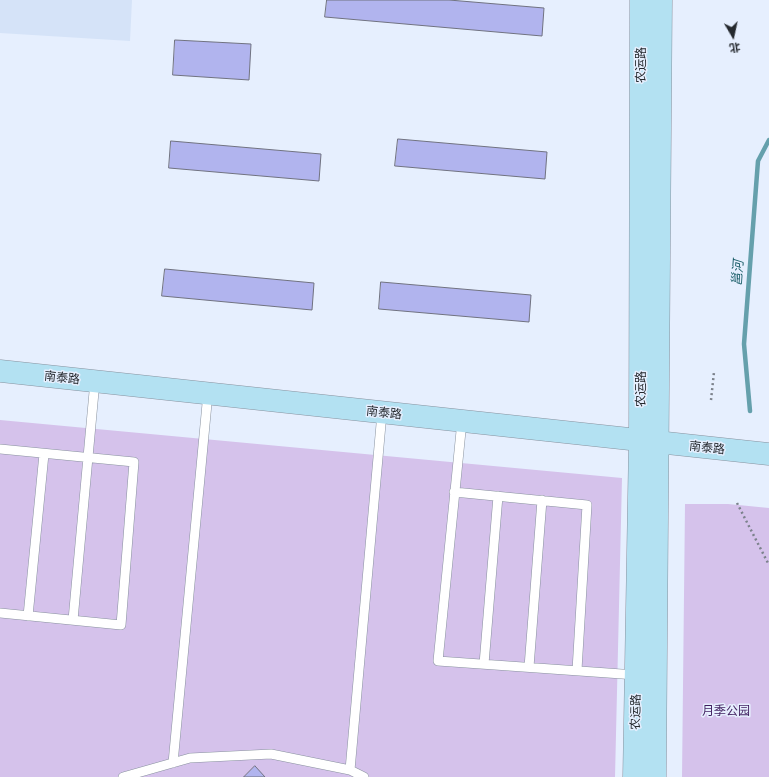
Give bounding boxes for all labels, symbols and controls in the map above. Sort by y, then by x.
north arrow [713,16,753,56]
text: 北 [728,40,741,56]
street label: 农运路 [634,47,648,83]
water label: 邕河 [729,259,747,287]
street label: 南泰路 [43,369,81,387]
street label: 农运路 [634,371,648,407]
street label: 南泰路 [365,404,403,422]
street label: 南泰路 [688,439,726,457]
street label: 农运路 [628,694,644,730]
park label: 月季公园 [702,704,750,718]

